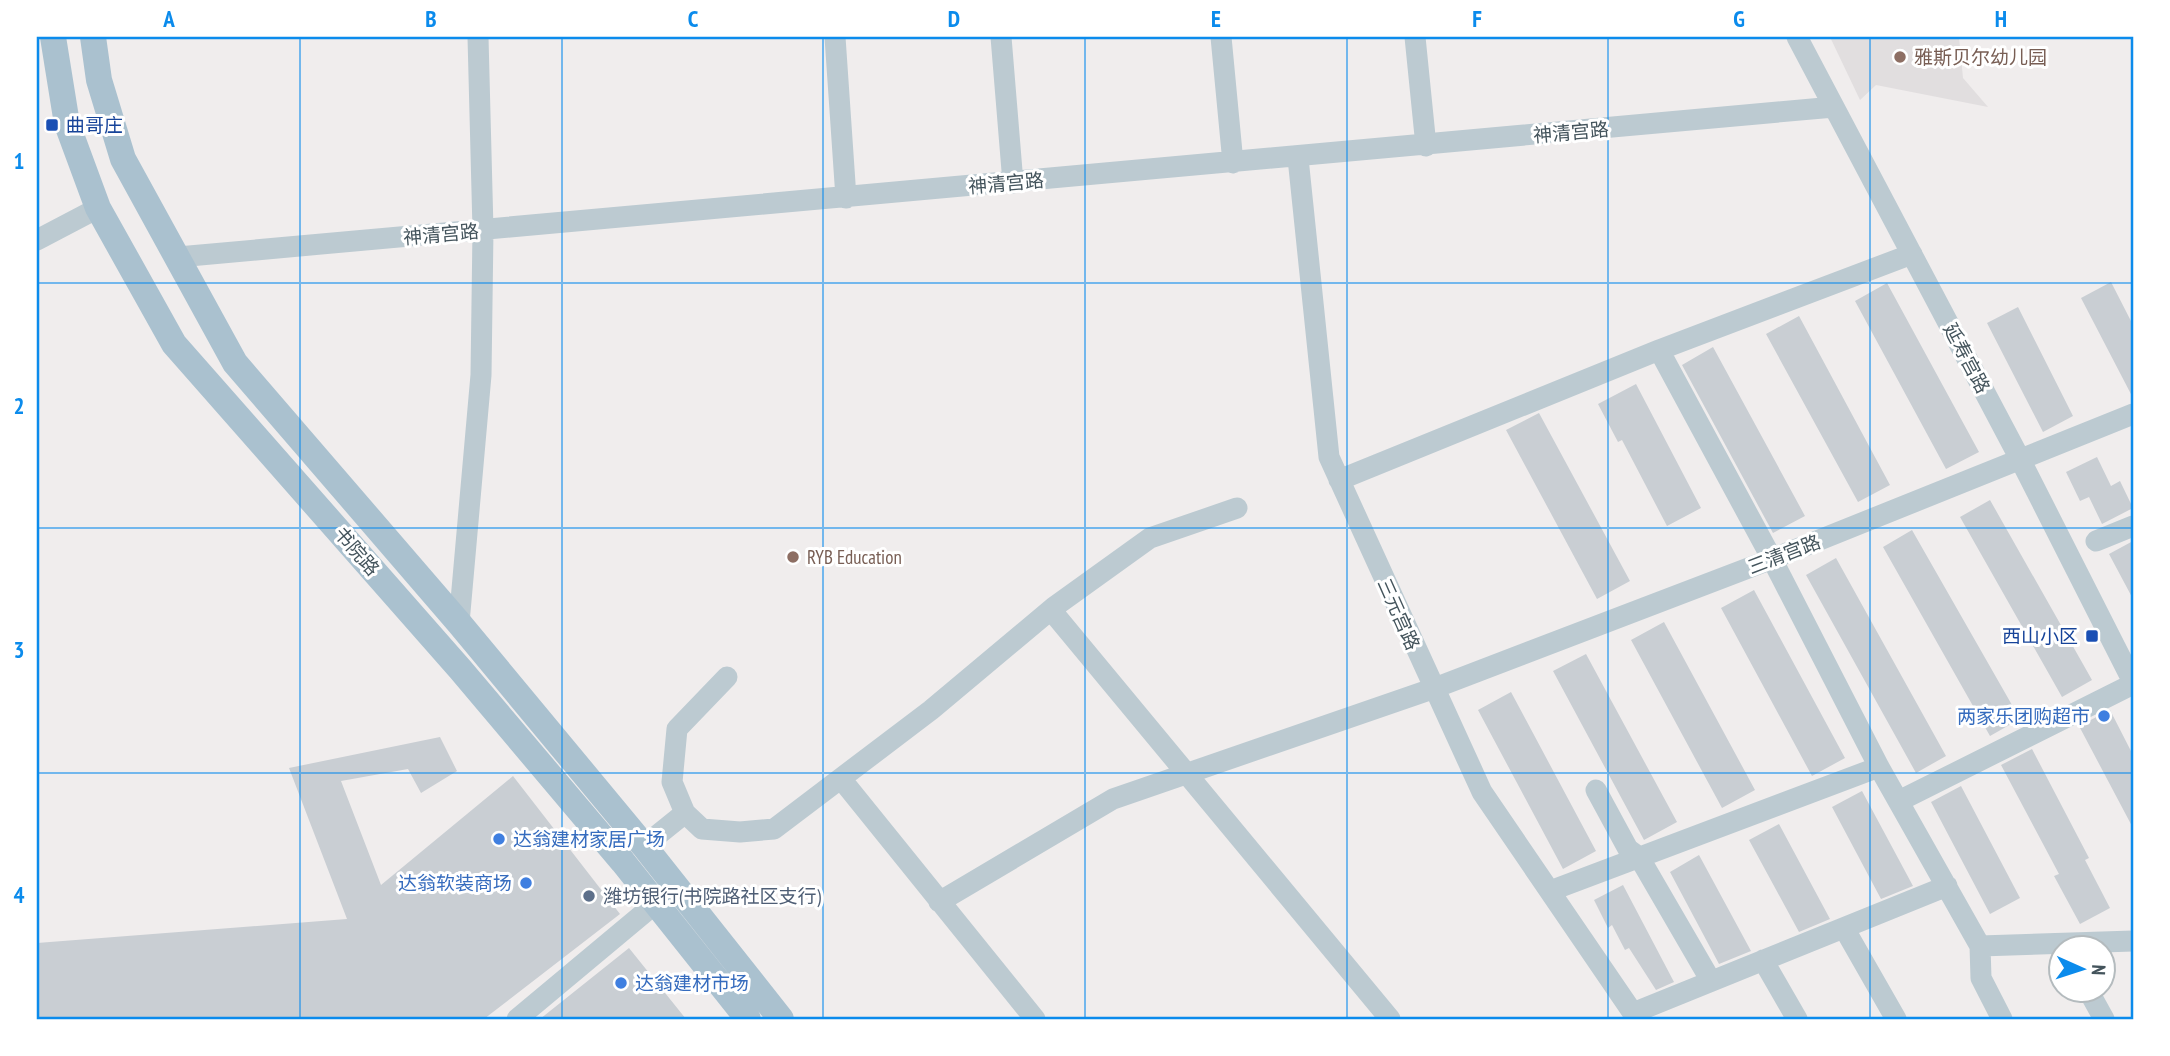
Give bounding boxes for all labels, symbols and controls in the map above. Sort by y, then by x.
text: A [162,4,175,33]
text: B [425,4,437,33]
text: C [688,4,699,33]
text: D [948,4,960,33]
text: E [1211,4,1221,33]
text: F [1472,4,1482,33]
text: G [1733,4,1745,33]
text: H [1995,4,2007,33]
place label: 雅斯贝尔幼儿园 [1914,45,2047,69]
marker: 雅斯贝尔幼儿园 [1892,49,1908,65]
place label: 曲哥庄 [66,113,123,137]
marker: 曲哥庄 [44,117,60,133]
street label: 神清宫路 [1532,117,1610,147]
text: 1 [14,146,25,175]
street label: 神清宫路 [967,168,1045,198]
street label: 神清宫路 [402,219,480,249]
street label: 延寿宫路 [1939,319,1995,397]
text: 2 [14,391,25,420]
street label: 书院路 [329,522,385,580]
street label: 三清宫路 [1744,529,1824,579]
place label: RYB Education [807,545,902,569]
marker: RYB Education [785,549,801,565]
street label: 三元宫路 [1373,574,1425,654]
place label: 西山小区 [2002,624,2078,648]
marker: 西山小区 [2084,628,2100,644]
text: 3 [14,635,25,664]
place label: 两家乐团购超市 [1957,704,2090,728]
marker: 两家乐团购超市 [2096,708,2112,724]
place label: 达翁建材家居广场 [513,827,665,851]
marker: 达翁建材家居广场 [491,831,507,847]
place label: 达翁软装商场 [398,871,512,895]
marker: 达翁软装商场 [518,875,534,891]
text: 4 [14,880,25,909]
place label: 潍坊银行(书院路社区支行) [603,884,821,908]
marker: 潍坊银行(书院路社区支行) [581,888,597,904]
north arrow [2048,934,2118,1004]
text: N [2087,964,2111,976]
place label: 达翁建材市场 [635,971,749,995]
marker: 达翁建材市场 [613,975,629,991]

